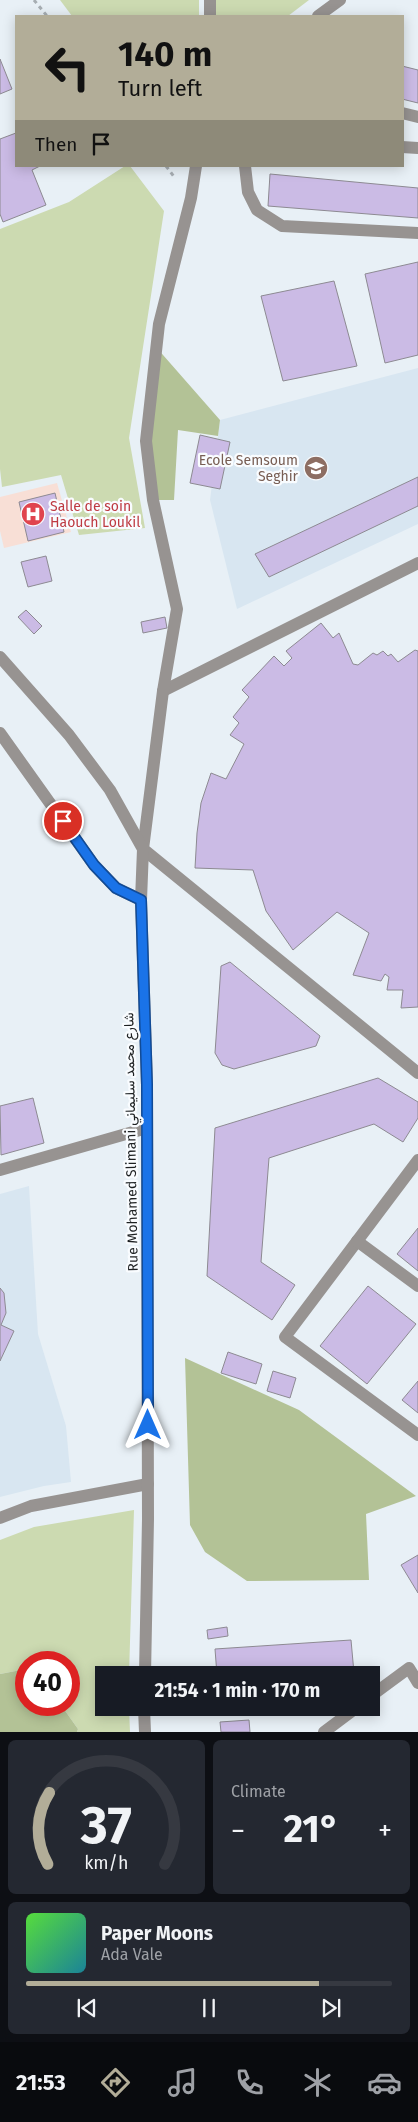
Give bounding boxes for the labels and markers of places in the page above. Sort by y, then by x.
place label: Ecole Semsoum Seghir [199,452,299,485]
school or university icon: Ecole Semsoum Seghir [303,455,329,481]
place label: Salle de soin Haouch Loukil [50,498,140,531]
hospital icon: Salle de soin Haouch Loukil [20,501,46,527]
pin [42,800,84,842]

